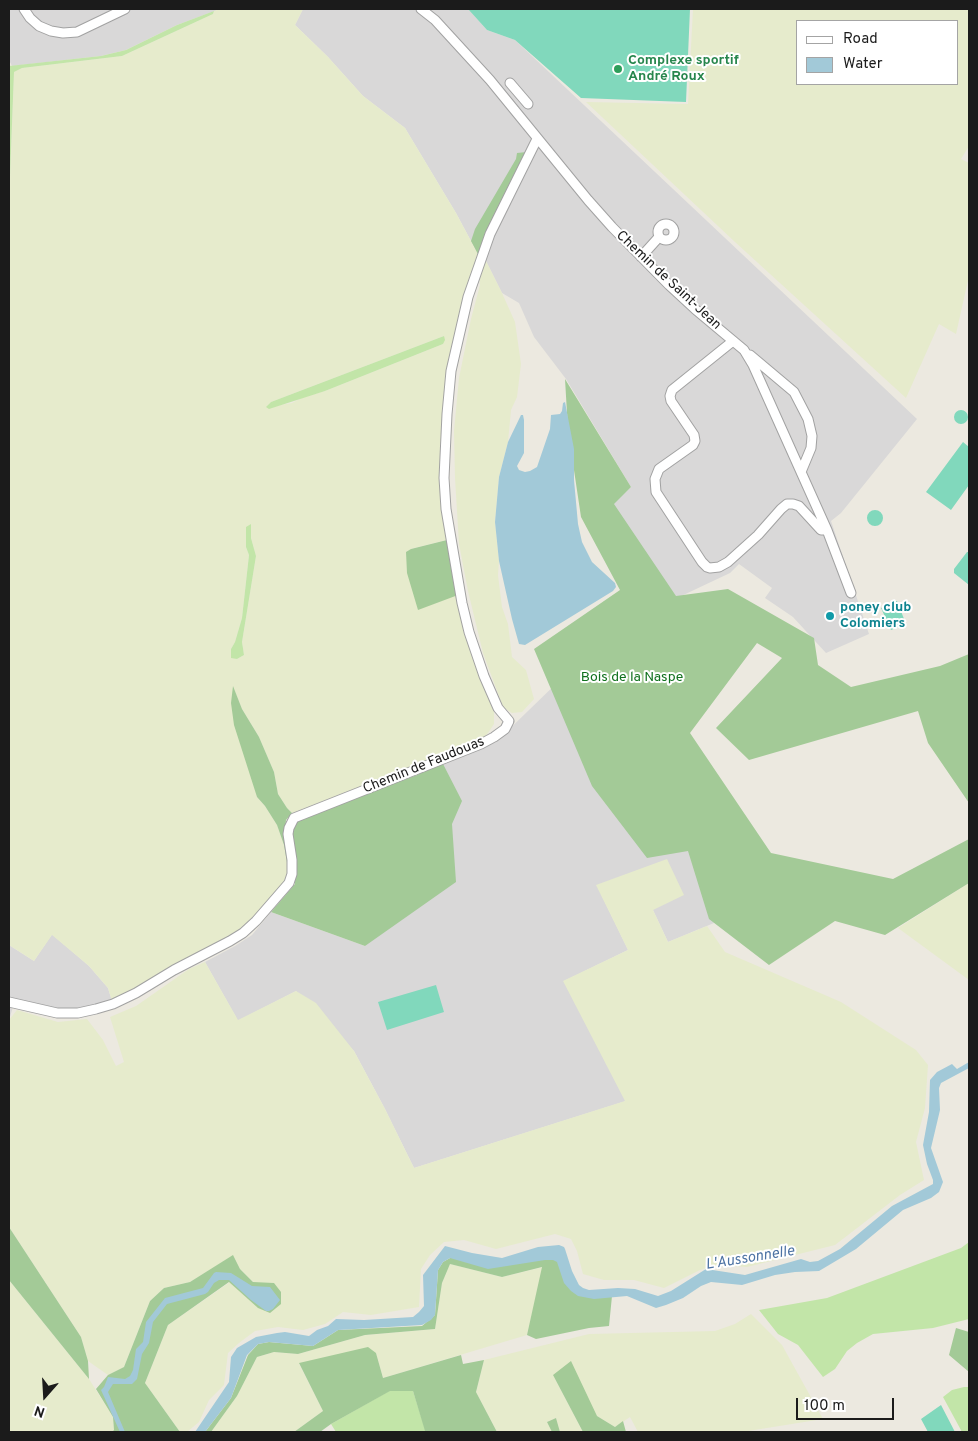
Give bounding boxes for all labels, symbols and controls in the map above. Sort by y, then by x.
legend [796,20,958,85]
text: Road [843,30,878,49]
place label: Complexe sportif André Roux [628,53,739,85]
text: Water [843,55,882,74]
marker: Complexe sportif André Roux [612,63,624,75]
street label: Chemin de Saint-Jean [612,228,724,334]
place label: poney club Colomiers [840,600,911,632]
marker: poney club Colomiers [824,610,836,622]
park label: Bois de la Naspe [581,670,683,686]
street label: Chemin de Faudouas [361,734,487,798]
water label: L'Aussonnelle [704,1243,796,1275]
north arrow [20,1371,70,1421]
scale bar [798,1388,896,1420]
text: 100 m [804,1397,845,1416]
text: N [32,1401,47,1420]

